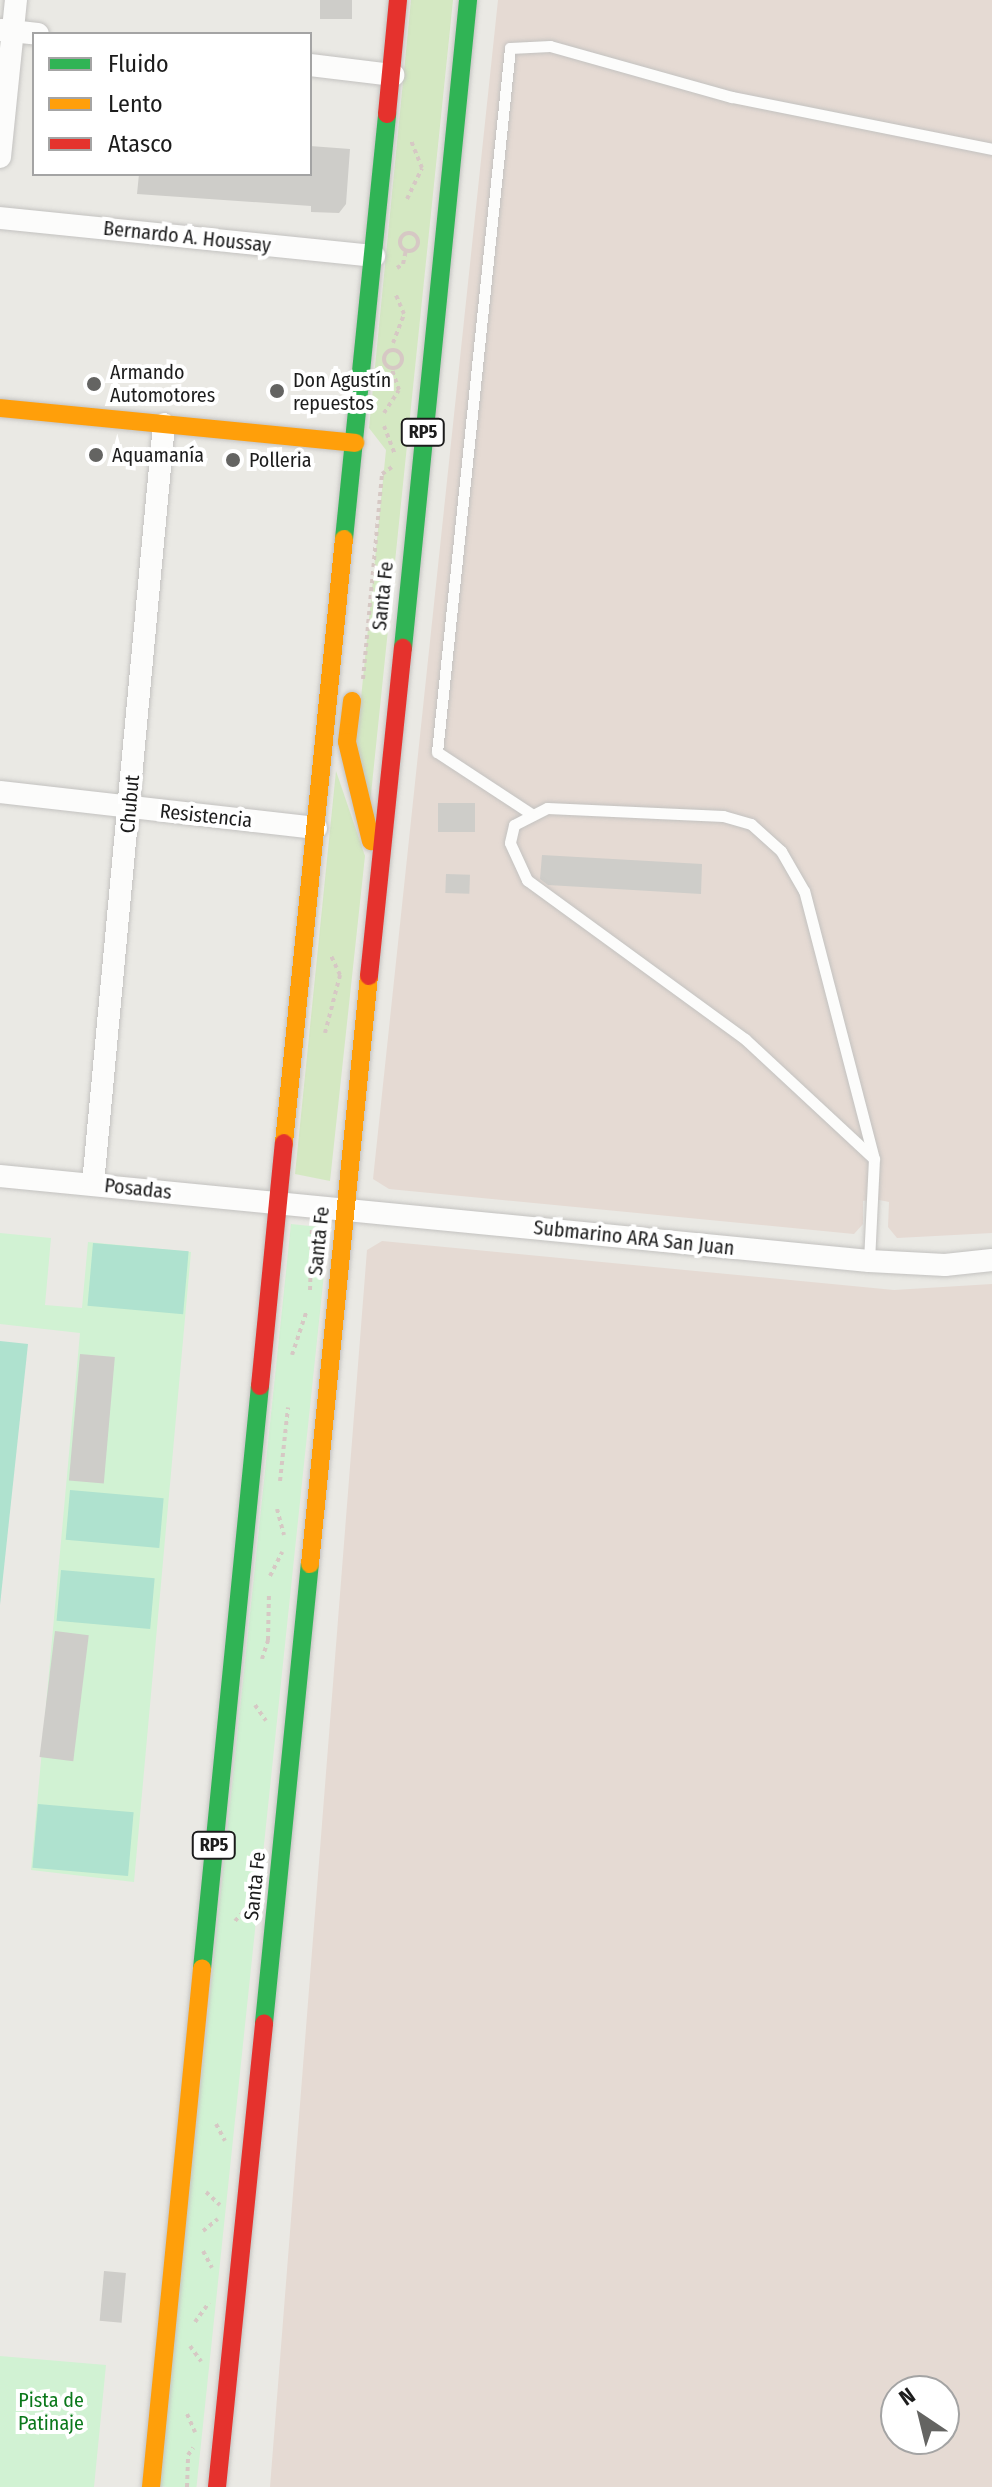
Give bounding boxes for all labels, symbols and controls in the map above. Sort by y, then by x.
legend [32,32,312,176]
text: Fluido [108,50,169,78]
text: Lento [108,90,163,118]
text: Atasco [108,130,173,158]
street label: Bernardo A. Houssay [102,216,272,258]
place label: Armando Automotores [110,360,215,407]
place label: Don Agustín repuestos [293,368,391,415]
marker: Armando Automotores [85,375,103,393]
marker: Don Agustín repuestos [268,382,286,400]
road number: RP5 [399,418,447,446]
place label: Aquamanía [112,443,204,467]
marker: Aquamanía [87,446,105,464]
place label: Polleria [249,448,312,472]
marker: Polleria [224,451,242,469]
street label: Santa Fe [367,560,399,632]
street label: Chubut [115,774,145,834]
street label: Resistencia [159,799,253,833]
street label: Posadas [103,1174,173,1204]
street label: Santa Fe [303,1205,335,1277]
street label: Submarino ARA San Juan [532,1216,736,1260]
road number: RP5 [190,1831,238,1859]
street label: Santa Fe [239,1850,271,1922]
north arrow [880,2375,960,2455]
text: N [894,2382,920,2411]
park label: Pista de Patinaje [18,2388,84,2435]

